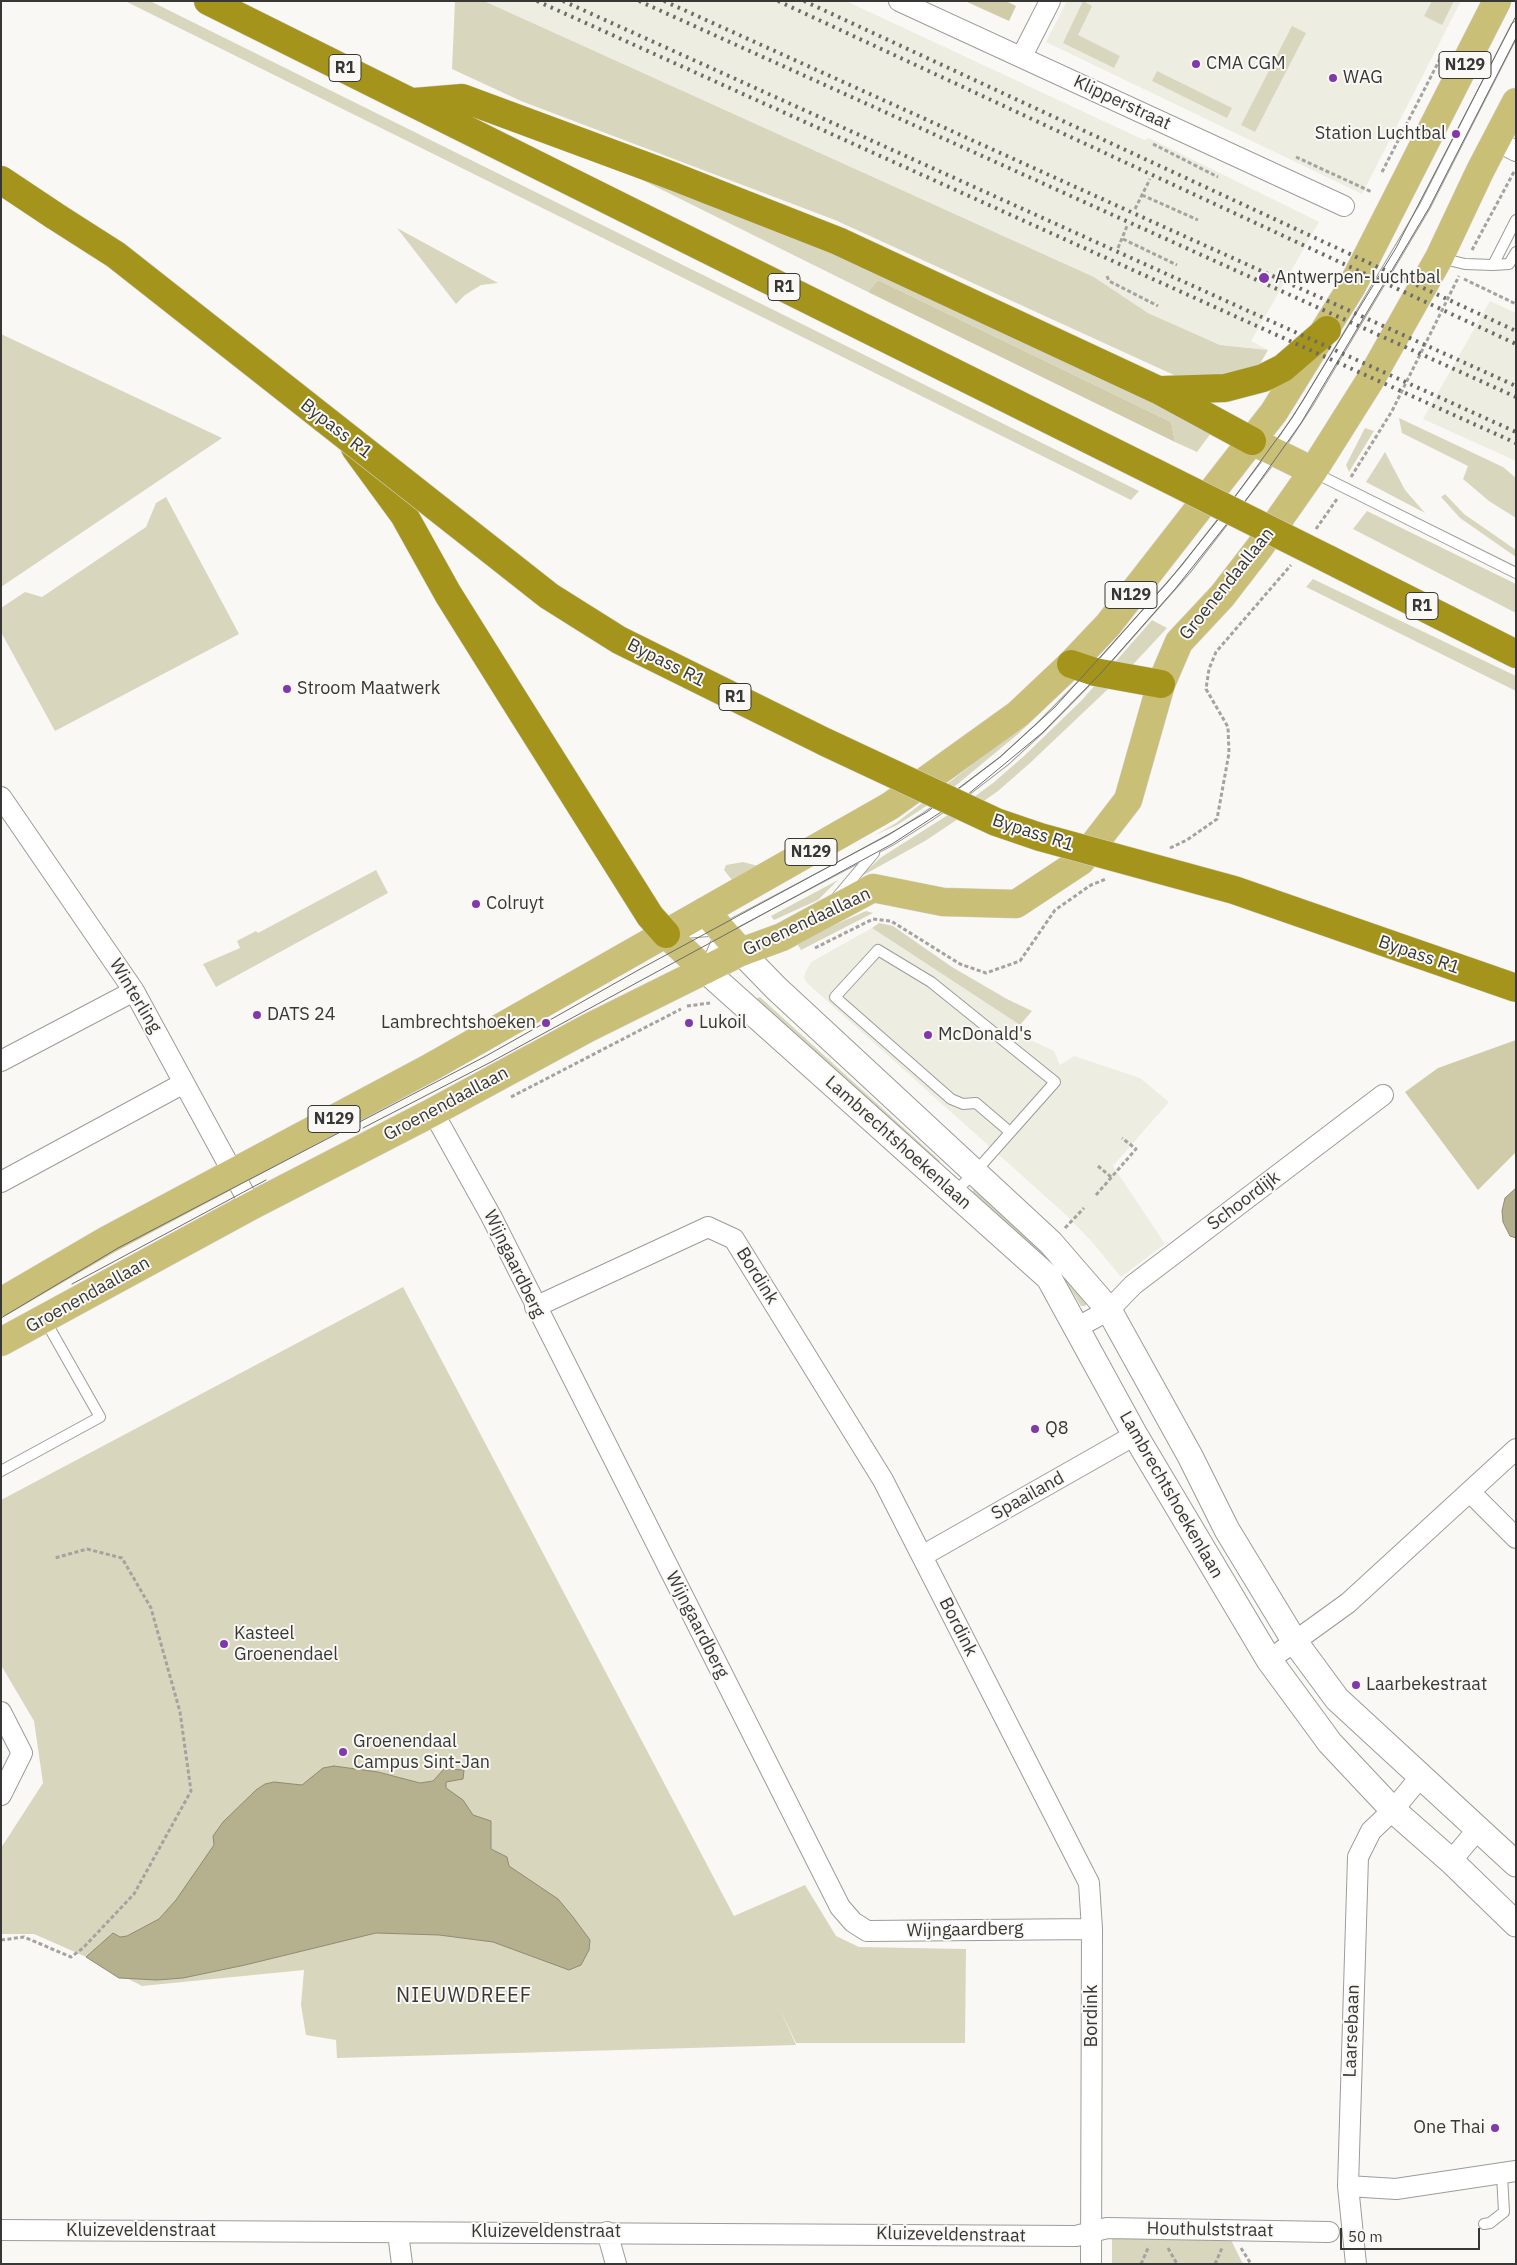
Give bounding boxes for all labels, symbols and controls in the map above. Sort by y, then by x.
road number: N129 [1439,52,1491,78]
place label: CMA CGM [1206,53,1286,75]
road number: R1 [329,54,361,82]
marker: CMA CGM [1190,58,1202,70]
place label: WAG [1343,67,1383,89]
street label: Klipperstraat [1070,71,1174,135]
marker: WAG [1327,72,1339,84]
place label: Station Luchtbal [1315,123,1446,145]
marker: Station Luchtbal [1450,128,1462,140]
place label: Antwerpen-Luchtbal [1275,267,1441,289]
marker: Antwerpen-Luchtbal [1257,271,1271,285]
road number: R1 [768,274,800,300]
street label: Bypass R1 [296,394,376,464]
street label: Groenendaallaan [1175,524,1279,644]
road number: N129 [1105,582,1157,608]
road number: R1 [1406,592,1438,620]
street label: Bypass R1 [623,634,709,692]
place label: Stroom Maatwerk [297,678,440,700]
marker: Stroom Maatwerk [281,683,293,695]
road number: R1 [719,684,751,710]
street label: Bypass R1 [989,810,1077,856]
road number: N129 [785,839,837,866]
street label: Groenendaallaan [740,883,874,961]
place label: Colruyt [486,893,544,915]
marker: Colruyt [470,898,482,910]
street label: Bypass R1 [1375,931,1463,979]
street label: Winterling [104,955,166,1037]
place label: DATS 24 [267,1004,336,1026]
marker: DATS 24 [251,1009,263,1021]
place label: Lambrechtshoeken [381,1012,536,1034]
place label: Lukoil [699,1012,747,1034]
marker: Lambrechtshoeken [540,1017,552,1029]
marker: Lukoil [683,1017,695,1029]
place label: McDonald's [938,1024,1032,1046]
marker: McDonald's [922,1029,934,1041]
street label: Groenendaallaan [380,1062,512,1146]
street label: Lambrechtshoekenlaan [820,1072,976,1214]
road number: N129 [308,1106,360,1132]
street label: Schoordijk [1203,1167,1285,1235]
street label: Wijngaardberg [479,1207,549,1321]
street label: Bordink [731,1244,783,1308]
street label: Groenendaallaan [22,1252,154,1338]
street label: Lambrechtshoekenlaan [1114,1408,1228,1582]
place label: Q8 [1045,1418,1069,1440]
marker: Q8 [1029,1423,1041,1435]
street label: Spaailand [988,1467,1068,1525]
street label: Wijngaardberg [661,1568,733,1682]
street label: Bordink [934,1594,982,1660]
place label: Kasteel Groenendael [234,1623,338,1666]
marker: Kasteel Groenendael [218,1638,230,1650]
place label: Laarbekestraat [1366,1674,1487,1696]
marker: Laarbekestraat [1350,1679,1362,1691]
place label: Groenendaal Campus Sint-Jan [353,1731,490,1774]
marker: Groenendaal Campus Sint-Jan [337,1746,349,1758]
street label: Wijngaardberg [906,1918,1024,1942]
district label: NIEUWDREEF [395,1984,533,2008]
street label: Laarsebaan [1340,1984,1364,2078]
street label: Bordink [1081,1985,1103,2047]
place label: One Thai [1413,2117,1485,2139]
marker: One Thai [1489,2122,1501,2134]
street label: Houthulststraat [1146,2218,1274,2242]
scale bar [1342,2218,1482,2250]
street label: Kluizeveldenstraat [66,2220,216,2242]
street label: Kluizeveldenstraat [471,2221,621,2243]
street label: Kluizeveldenstraat [876,2223,1026,2247]
text: 50 m [1348,2227,1383,2246]

